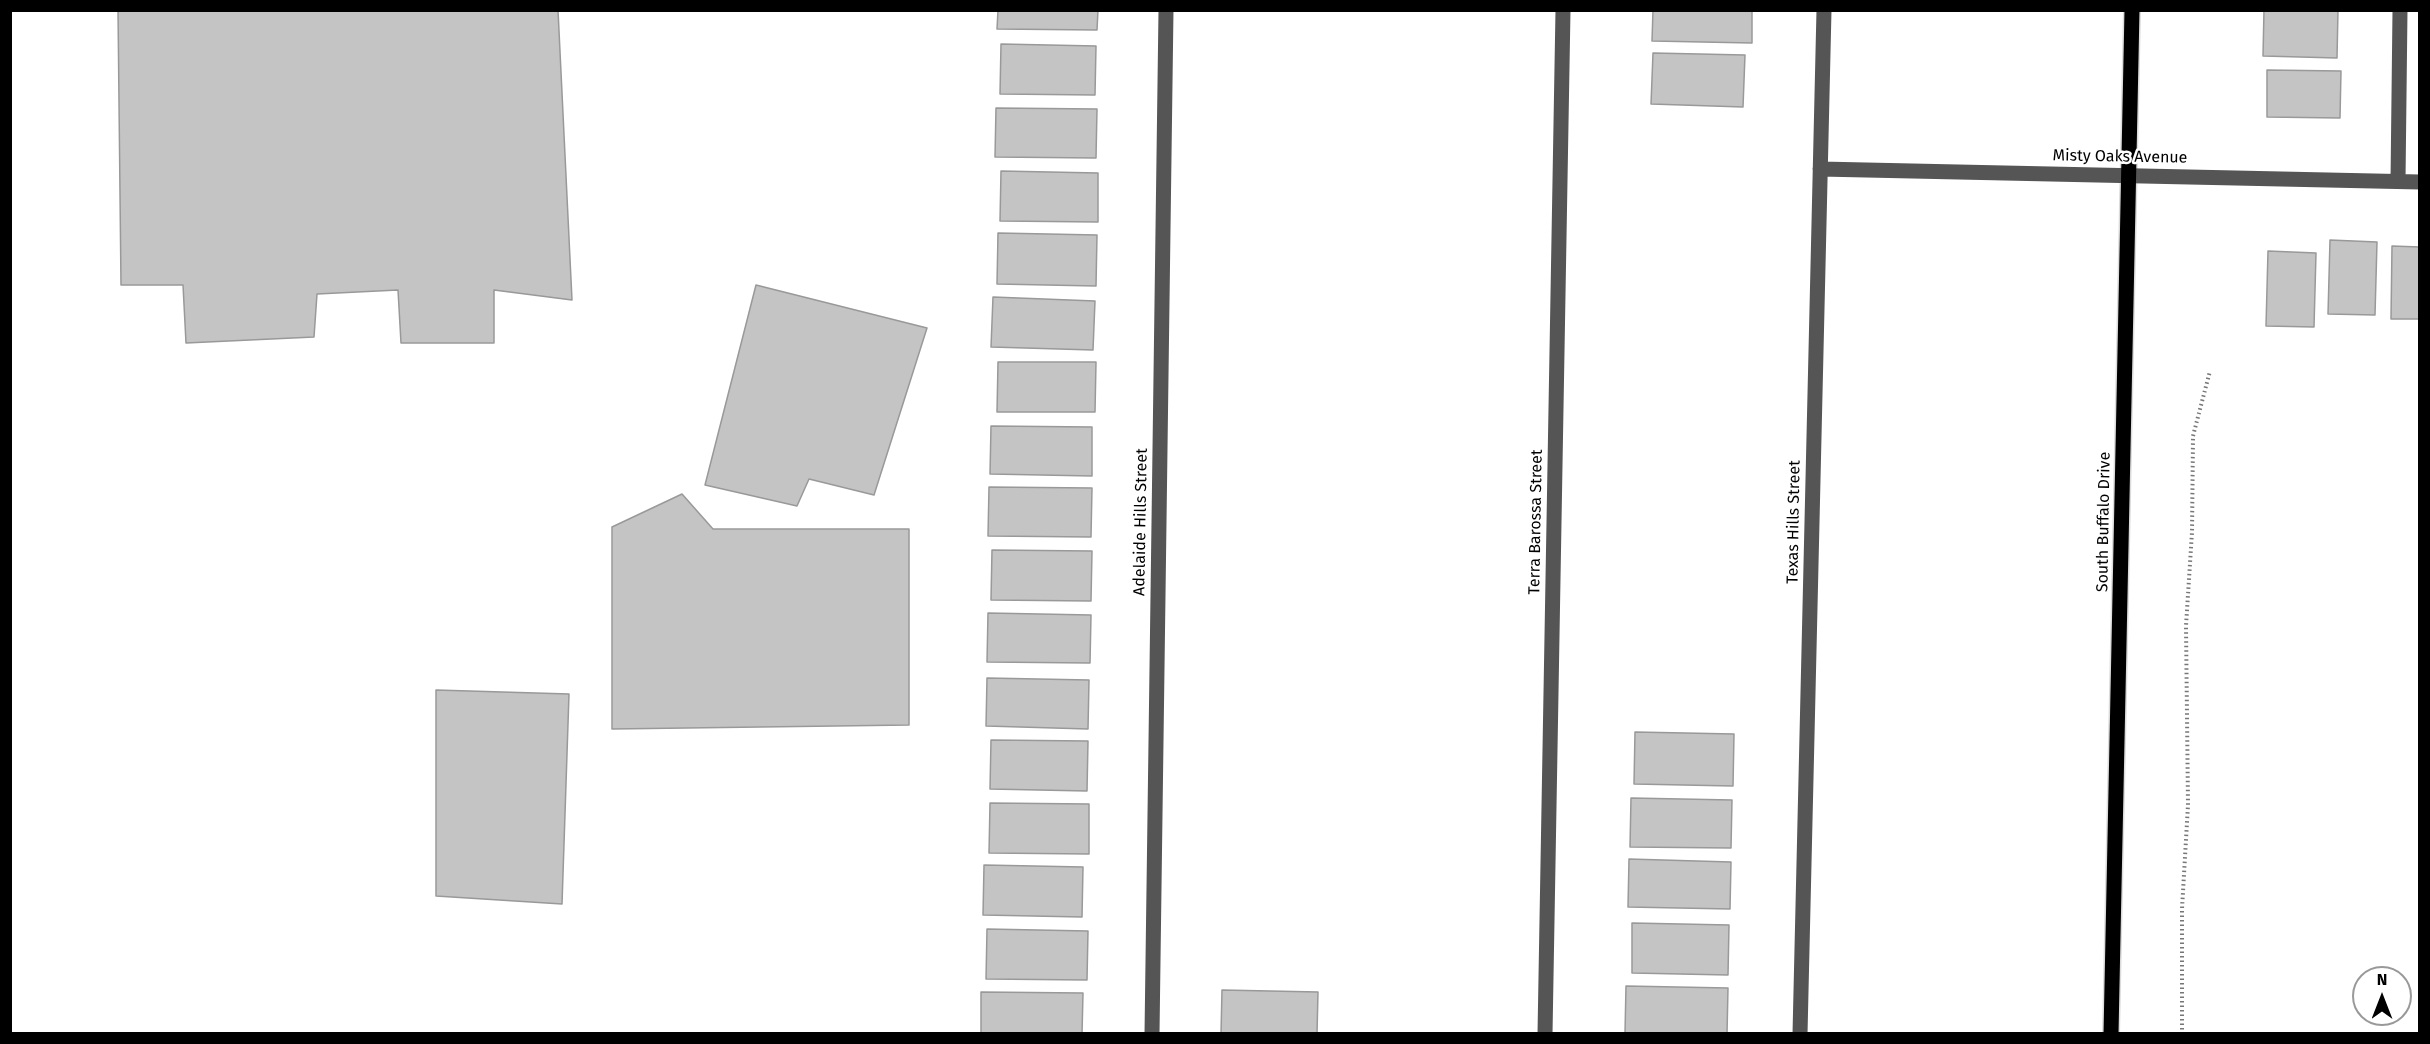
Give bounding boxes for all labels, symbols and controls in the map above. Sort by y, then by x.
street label: Misty Oaks Avenue [2052,146,2188,168]
street label: Adelaide Hills Street [1130,448,1152,596]
street label: Terra Barossa Street [1525,449,1547,595]
street label: South Buffalo Drive [2093,452,2115,592]
street label: Texas Hills Street [1783,460,1805,584]
north arrow [2352,966,2412,1026]
text: N [2377,970,2387,989]

